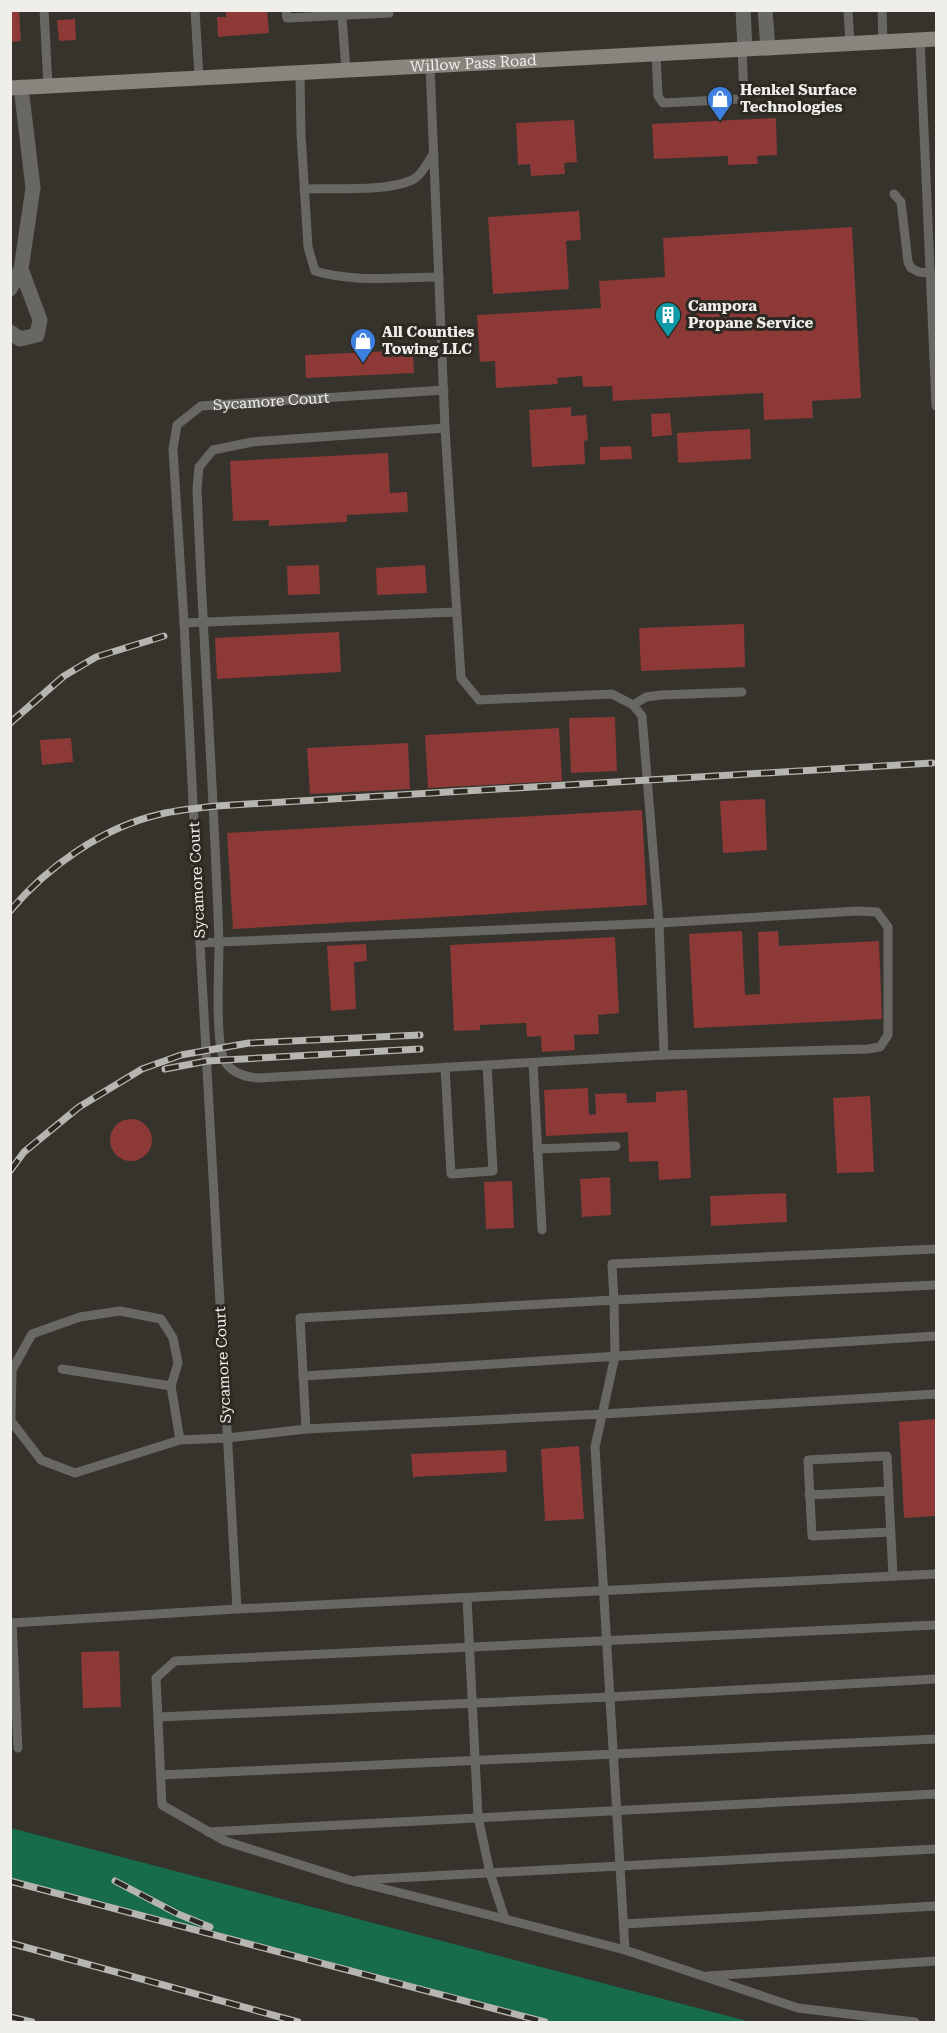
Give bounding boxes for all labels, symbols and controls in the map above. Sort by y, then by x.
street label: Willow Pass Road [410,51,537,76]
place label: Henkel Surface Technologies [740,81,857,116]
shop icon: Henkel Surface Technologies [705,84,735,122]
place label: Campora Propane Service [688,297,814,332]
building icon: Campora Propane Service [653,300,683,338]
place label: All Counties Towing LLC [382,323,475,358]
shop icon: All Counties Towing LLC [348,326,378,364]
street label: Sycamore Court [212,389,330,414]
street label: Sycamore Court [185,821,209,939]
street label: Sycamore Court [211,1306,235,1424]

